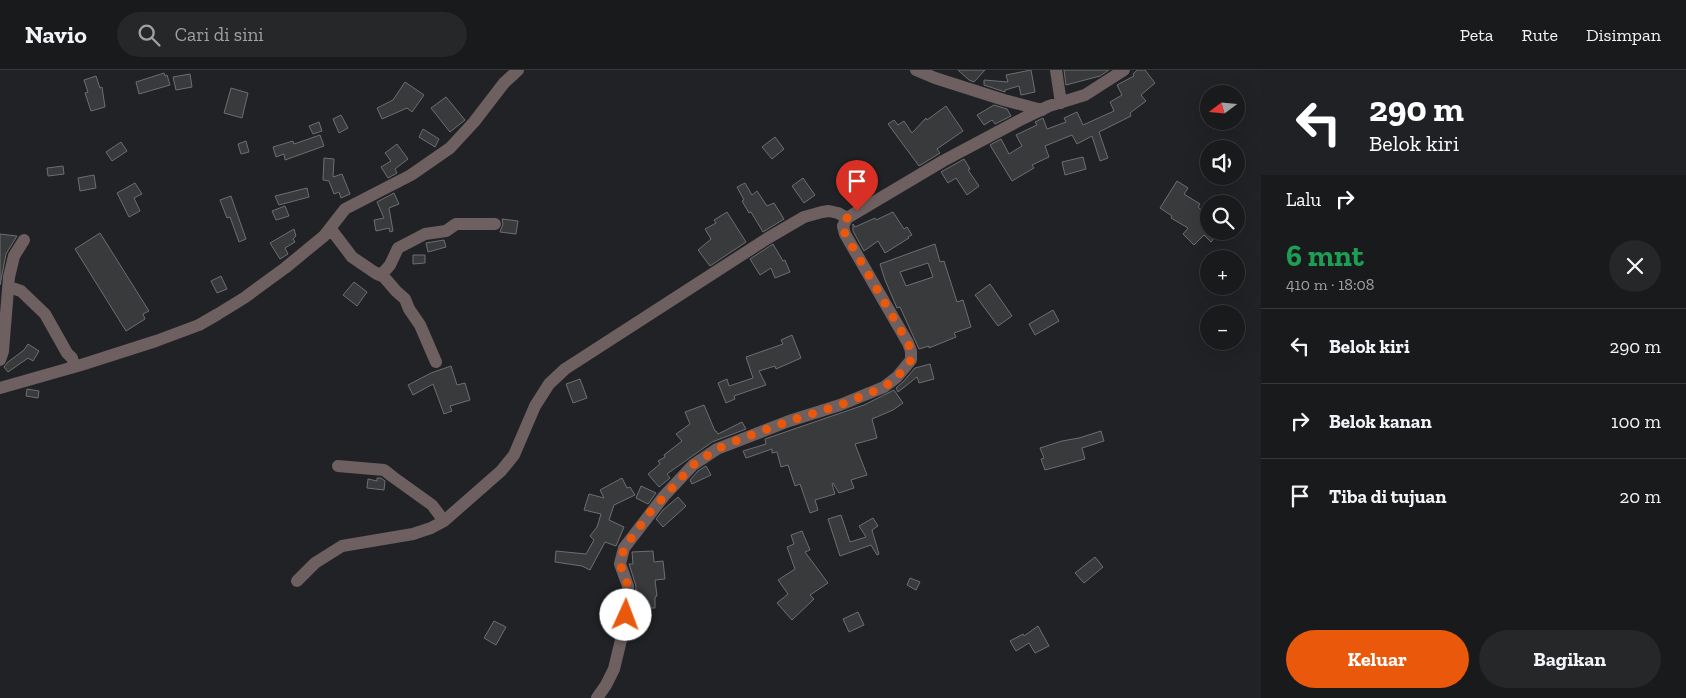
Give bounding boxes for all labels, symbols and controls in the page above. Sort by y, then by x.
search box [117,12,467,57]
text: Navio [25,20,87,49]
icon: search [135,21,163,49]
text: Cari di sini [175,23,264,46]
text: Peta [1460,24,1494,46]
text: Rute [1522,24,1558,46]
text: Disimpan [1586,24,1661,46]
north arrow [1200,85,1245,130]
map controls [1200,85,1245,350]
text: 290 m [1369,88,1464,130]
icon: left [1286,90,1351,155]
text: Belok kiri [1369,130,1459,157]
button: sound [1200,140,1245,185]
pin [836,160,878,211]
icon: arrive [843,167,871,195]
icon: right [1331,185,1359,213]
text: Lalu [1286,188,1321,211]
button: search [1200,195,1245,240]
text: 6 mnt [1286,238,1364,274]
button: close [1609,240,1661,292]
button: + [1200,250,1245,295]
text: 410 m · 18:08 [1286,275,1374,294]
button: − [1200,305,1245,350]
icon: left [1286,332,1314,360]
text: Belok kiri [1329,335,1410,358]
text: 290 m [1609,335,1661,358]
icon: right [1286,407,1314,435]
text: Belok kanan [1329,410,1432,433]
text: 100 m [1611,410,1661,433]
icon: arrive [1286,482,1314,510]
text: Tiba di tujuan [1329,485,1446,508]
text: 20 m [1620,485,1661,508]
position arrow [599,588,651,640]
button: Keluar [1286,630,1469,688]
button: Bagikan [1479,630,1661,688]

